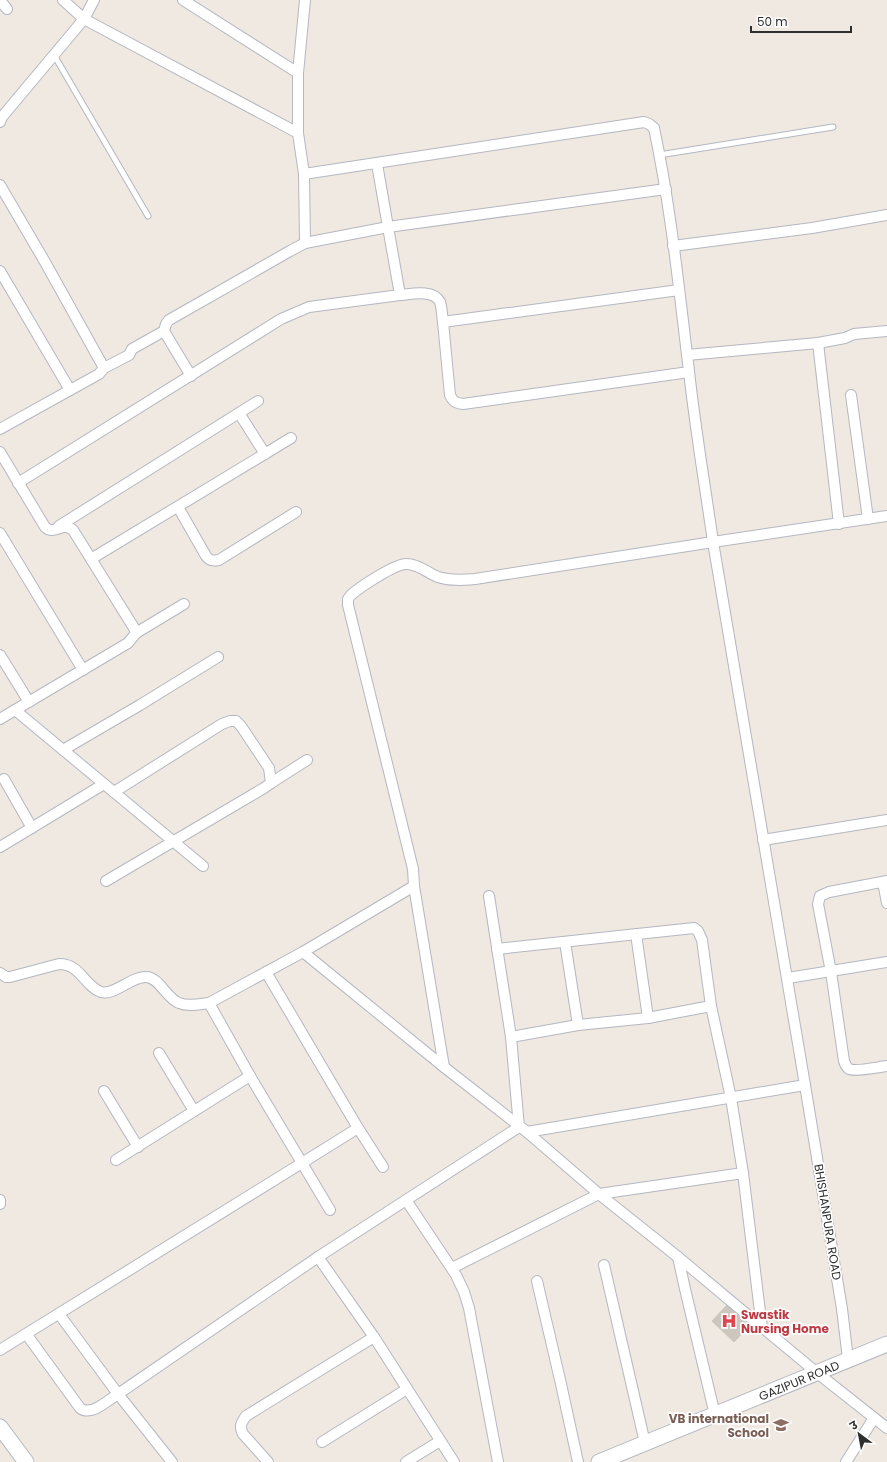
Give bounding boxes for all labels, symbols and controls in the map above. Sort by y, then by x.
scale bar [751,8,851,34]
text: 50 m [757,13,788,30]
street label: BHISHANPURA ROAD [810,1163,846,1281]
place label: Swastik Nursing Home [741,1306,829,1337]
hospital icon: Swastik Nursing Home [720,1312,738,1330]
street label: GAZIPUR ROAD [756,1356,842,1404]
place label: VB international School [669,1410,769,1441]
north arrow [839,1414,879,1454]
school or university icon: VB international School [772,1416,790,1434]
text: उ [846,1417,861,1434]

